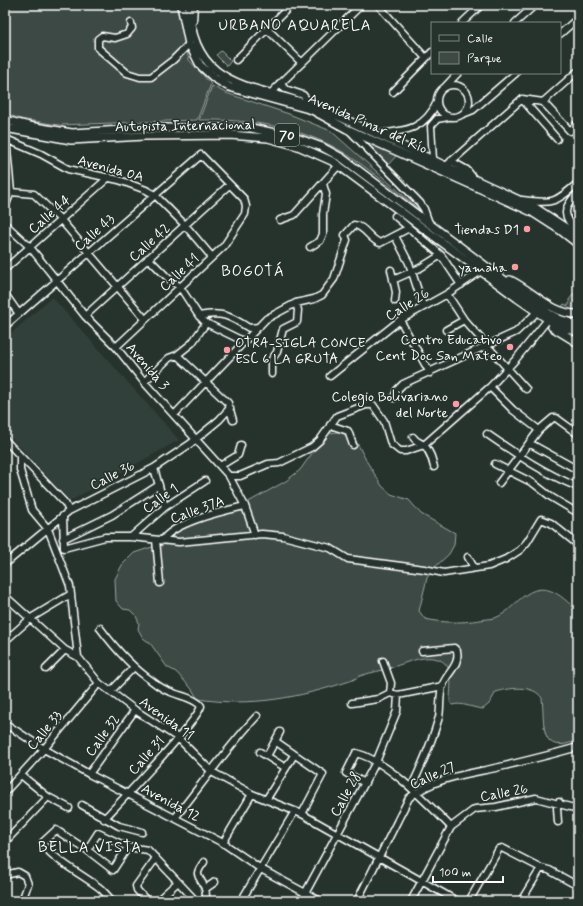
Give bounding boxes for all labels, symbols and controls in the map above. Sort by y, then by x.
district label: URBANO AQUARELA [218,16,372,36]
legend [431,22,561,74]
text: Calle [467,31,493,47]
text: Parque [467,51,502,67]
street label: Avenida Pinar del Río [305,90,430,158]
street label: Autopista Internacional [115,116,255,136]
road number: 70 [275,124,299,146]
street label: Avenida 0A [76,152,146,186]
street label: Calle 44 [25,191,75,238]
street label: Calle 43 [71,210,119,255]
street label: Calle 42 [125,220,174,266]
place label: Tiendas D1 [454,221,519,239]
marker: Tiendas D1 [522,224,532,234]
street label: Calle 41 [156,250,203,296]
place label: yamaha [458,259,508,277]
district label: BOGOTÁ [221,261,285,282]
marker: yamaha [510,262,520,272]
street label: Calle 26 [382,284,433,325]
place label: Centro Educativo Cent Doc San Mateo [375,331,502,365]
place label: OTRA-SIGLA CONCE ESC 6 LA GRUTA [235,334,366,368]
street label: Avenida 3 [122,339,173,394]
marker: Centro Educativo Cent Doc San Mateo [505,342,515,352]
marker: OTRA-SIGLA CONCE ESC 6 LA GRUTA [222,345,232,355]
place label: Colegio Bolivariano del Norte [331,388,448,422]
marker: Colegio Bolivariano del Norte [451,399,461,409]
street label: Calle 36 [87,457,138,495]
street label: Calle 1 [139,480,182,518]
street label: Calle 37A [168,492,227,528]
street label: Avenida 11 [136,693,197,745]
street label: Calle 33 [23,707,67,754]
street label: Calle 32 [82,711,124,760]
street label: Calle 31 [125,732,169,779]
street label: Calle 27 [407,758,458,794]
street label: Calle 28 [326,769,365,820]
street label: Avenida 12 [138,780,203,826]
street label: Calle 26 [479,780,530,806]
district label: BELLA VISTA [38,838,142,858]
scale bar [433,858,503,884]
text: 100 m [439,865,471,881]

